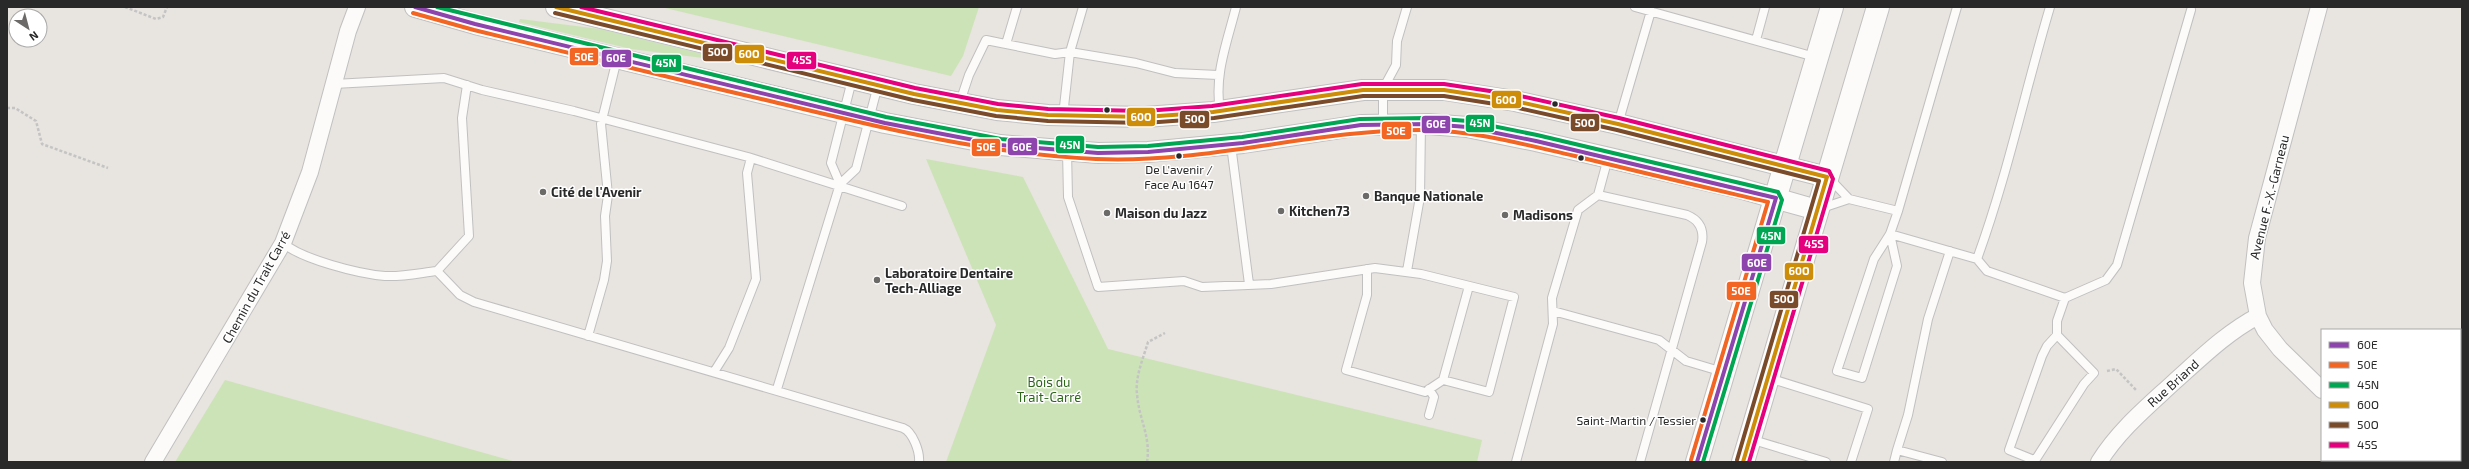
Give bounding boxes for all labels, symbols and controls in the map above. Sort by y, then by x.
north arrow [8,8,48,48]
text: N [27,29,41,44]
line badge: 50O [702,43,733,62]
line badge: 60O [734,44,765,64]
text: 50O [708,45,729,58]
line badge: 50E [569,47,599,66]
text: 60O [739,47,760,60]
line badge: 60E [601,49,632,68]
text: 50E [574,50,594,63]
text: 60E [606,51,626,64]
line badge: 45S [786,51,817,70]
text: 45S [792,53,812,66]
line badge: 45N [651,54,682,73]
text: 45N [655,56,677,69]
line badge: 60O [1491,90,1522,109]
text: 60O [1496,93,1517,106]
unlabelled marker [1550,99,1560,109]
unlabelled marker [1102,105,1112,115]
line badge: 60O [1126,107,1156,127]
text: 60O [1131,110,1152,123]
line badge: 50O [1179,110,1210,129]
text: 50O [1185,112,1206,125]
line badge: 50O [1570,113,1600,132]
line badge: 45N [1465,114,1495,133]
line badge: 60E [1421,115,1451,134]
text: 45N [1469,116,1491,129]
text: 50O [1575,116,1596,129]
text: 60E [1426,117,1446,130]
line badge: 50E [1381,121,1412,140]
text: 50E [1386,124,1406,137]
street label: Avenue F.-X.-Garneau [2246,133,2292,261]
line badge: 45N [1055,135,1085,154]
line badge: 60E [1007,137,1038,156]
line badge: 50E [971,138,1001,157]
text: 45N [1059,138,1081,151]
text: 50E [976,140,996,153]
text: 60E [1012,140,1032,153]
marker: De L'avenir / Face Au 1647 [1174,151,1184,161]
unlabelled marker [1576,153,1586,163]
place label: De L'avenir / Face Au 1647 [1144,162,1214,191]
place label: Cité de l'Avenir [551,184,642,200]
marker: Cité de l'Avenir [538,187,548,197]
place label: Banque Nationale [1374,188,1483,204]
marker: Banque Nationale [1361,191,1371,201]
place label: Kitchen73 [1289,203,1350,219]
place label: Maison du Jazz [1115,205,1207,221]
marker: Kitchen73 [1276,206,1286,216]
place label: Madisons [1513,207,1573,223]
marker: Maison du Jazz [1102,208,1112,218]
marker: Madisons [1500,210,1510,220]
line badge: 45N [1756,226,1786,245]
street label: Chemin du Trait Carré [218,228,294,346]
text: 45N [1760,229,1782,242]
line badge: 45S [1798,235,1829,254]
text: 45S [1804,237,1824,250]
line badge: 60E [1741,253,1772,272]
text: 60E [1747,256,1767,269]
line badge: 60O [1784,262,1814,281]
text: 60O [1789,264,1810,277]
place label: Laboratoire Dentaire Tech-Alliage [885,265,1013,296]
marker: Laboratoire Dentaire Tech-Alliage [872,275,882,285]
line badge: 50E [1726,281,1757,301]
text: 50E [1731,284,1751,297]
line badge: 50O [1769,290,1799,309]
text: 50O [1774,292,1795,305]
legend [2321,329,2461,461]
text: 60E [2357,337,2378,351]
street label: Rue Briand [2144,356,2202,410]
text: 50E [2357,357,2378,371]
park label: Bois du Trait-Carré [1017,374,1081,405]
text: 45N [2357,377,2379,391]
text: 60O [2357,397,2379,411]
place label: Saint-Martin / Tessier [1577,413,1696,427]
marker: Saint-Martin / Tessier [1698,415,1708,425]
text: 50O [2357,417,2379,431]
text: 45S [2357,437,2378,451]

